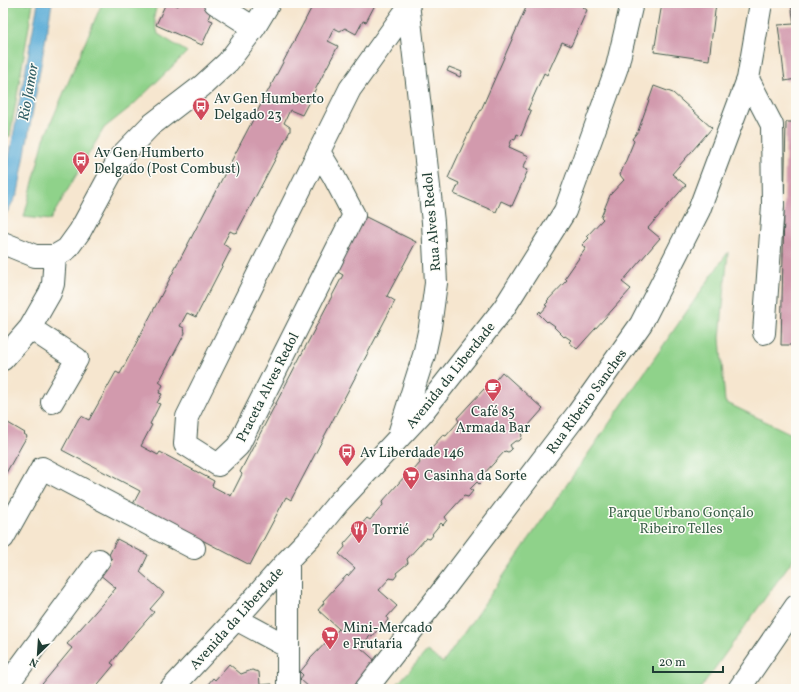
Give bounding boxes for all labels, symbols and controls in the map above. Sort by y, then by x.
water label: Rio Jamor [14,61,45,123]
place label: Av Gen Humberto Delgado 23 [214,90,324,125]
bus stop icon: Av Gen Humberto Delgado 23 [191,96,211,121]
place label: Av Gen Humberto Delgado (Post Combust) [94,144,240,179]
bus stop icon: Av Gen Humberto Delgado (Post Combust) [71,150,91,175]
street label: Rua Alves Redol [419,172,446,272]
street label: Avenida da Liberdade [402,318,500,433]
street label: Praceta Alves Redol [232,330,304,446]
street label: Rua Ribeiro Sanches [543,345,632,458]
cafe icon: Café 85 Armada Bar [483,377,503,402]
place label: Café 85 Armada Bar [456,403,530,438]
bus stop icon: Av Liberdade 146 [337,442,357,467]
place label: Av Liberdade 146 [360,444,464,463]
supermarket icon: Casinha da Sorte [401,465,421,490]
place label: Casinha da Sorte [424,467,527,486]
park label: Parque Urbano Gonçalo Ribeiro Telles [608,504,754,539]
restaurant icon: Torrié [349,519,369,544]
place label: Torrié [372,521,410,540]
street label: Avenida da Liberdade [186,563,289,675]
place label: Mini-Mercado e Frutaria [343,619,432,654]
supermarket icon: Mini-Mercado e Frutaria [320,625,340,650]
north arrow [18,634,58,674]
scale bar [653,648,723,674]
text: N [28,653,41,670]
text: 20 m [659,655,686,671]

